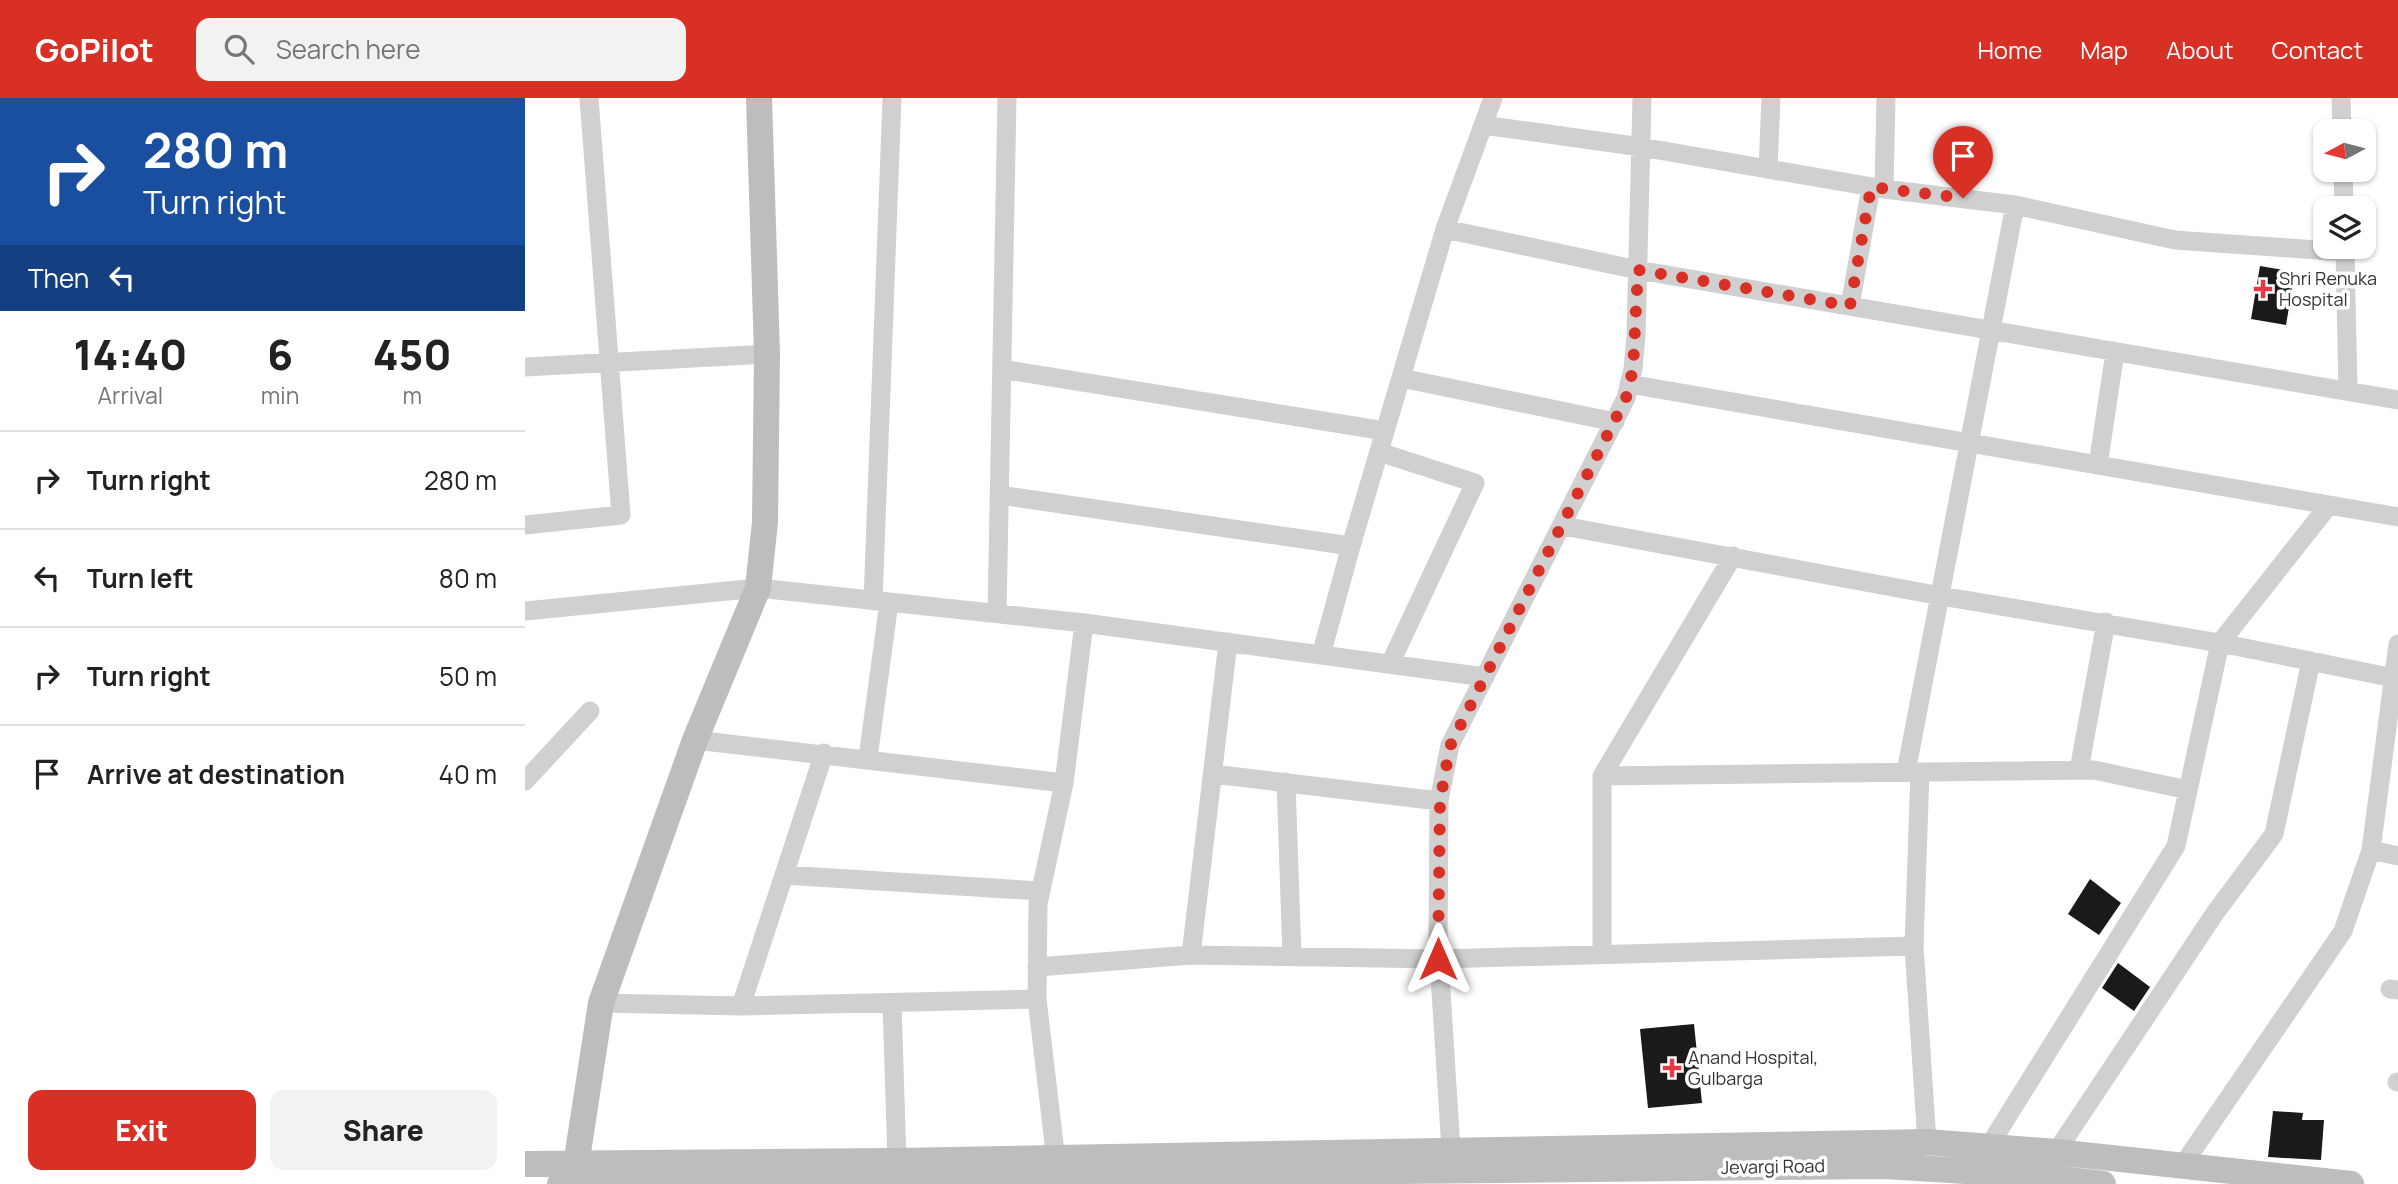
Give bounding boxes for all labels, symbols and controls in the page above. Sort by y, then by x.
search box [196,18,686,81]
text: GoPilot [35,27,154,72]
icon: search [220,30,258,68]
text: Search here [276,31,420,67]
text: Home [1977,33,2042,66]
text: Map [2080,33,2128,66]
text: About [2166,33,2234,66]
text: Contact [2272,33,2363,66]
text: 280 m [143,116,288,183]
north arrow [2313,119,2377,182]
map controls [2313,119,2376,259]
icon: right [28,126,119,217]
pin [1933,126,1993,198]
icon: arrive [1944,137,1982,175]
text: Turn right [143,180,286,224]
button: layers [2313,196,2376,259]
icon: left [103,259,141,297]
text: Then [28,260,89,296]
place label: Shri Renuka Hospital [2279,266,2377,311]
marker: Shri Renuka Hospital [2253,279,2273,299]
text: 14:40 [73,325,187,383]
text: 6 [267,325,293,383]
text: 450 [373,325,452,383]
text: Arrival [98,379,163,411]
text: min [261,379,299,411]
text: m [402,379,422,411]
icon: right [28,461,66,499]
text: Turn right [87,462,211,498]
text: 280 m [424,462,497,498]
icon: left [28,559,66,597]
text: Turn left [87,560,194,596]
text: 80 m [439,560,497,596]
icon: right [28,657,66,695]
text: Turn right [87,658,211,694]
text: 50 m [439,658,497,694]
icon: arrive [28,755,66,793]
text: Arrive at destination [87,756,345,792]
text: 40 m [439,756,497,792]
position arrow [1401,922,1475,996]
place label: Anand Hospital, Gulbarga [1688,1045,1818,1090]
marker: Anand Hospital, Gulbarga [1662,1058,1682,1078]
button: Exit [28,1090,256,1170]
button: Share [270,1090,497,1170]
street label: Jevargi Road [1721,1153,1825,1179]

